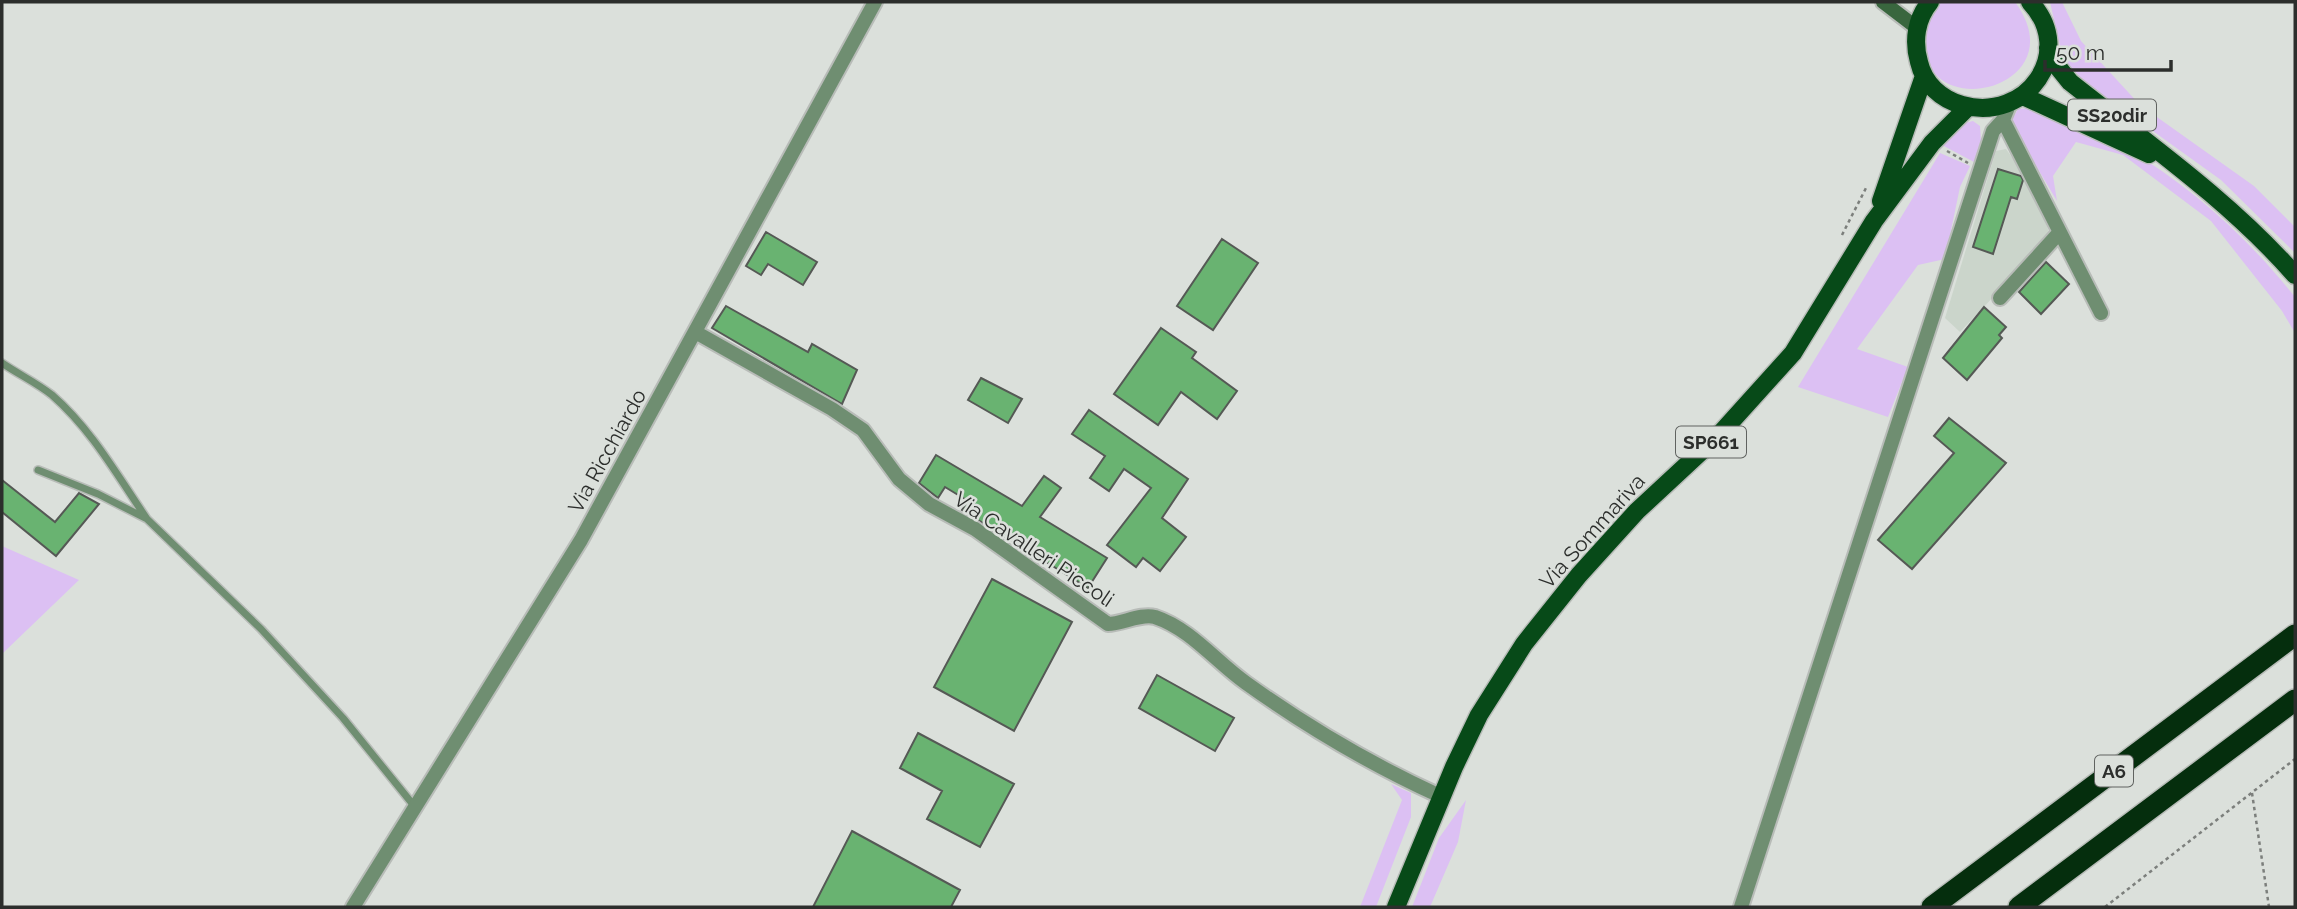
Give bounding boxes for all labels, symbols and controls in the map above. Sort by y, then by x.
scale bar [2045,28,2171,72]
text: 50 m [2056,40,2105,65]
road number: SS20dir [2068,99,2156,130]
street label: Via Ricchiardo [563,385,651,517]
road number: SP661 [1676,426,1746,458]
street label: Via Sommariva [1534,469,1650,593]
street label: Via Cavalleri Piccoli [949,486,1119,612]
road number: A6 [2095,756,2133,786]

